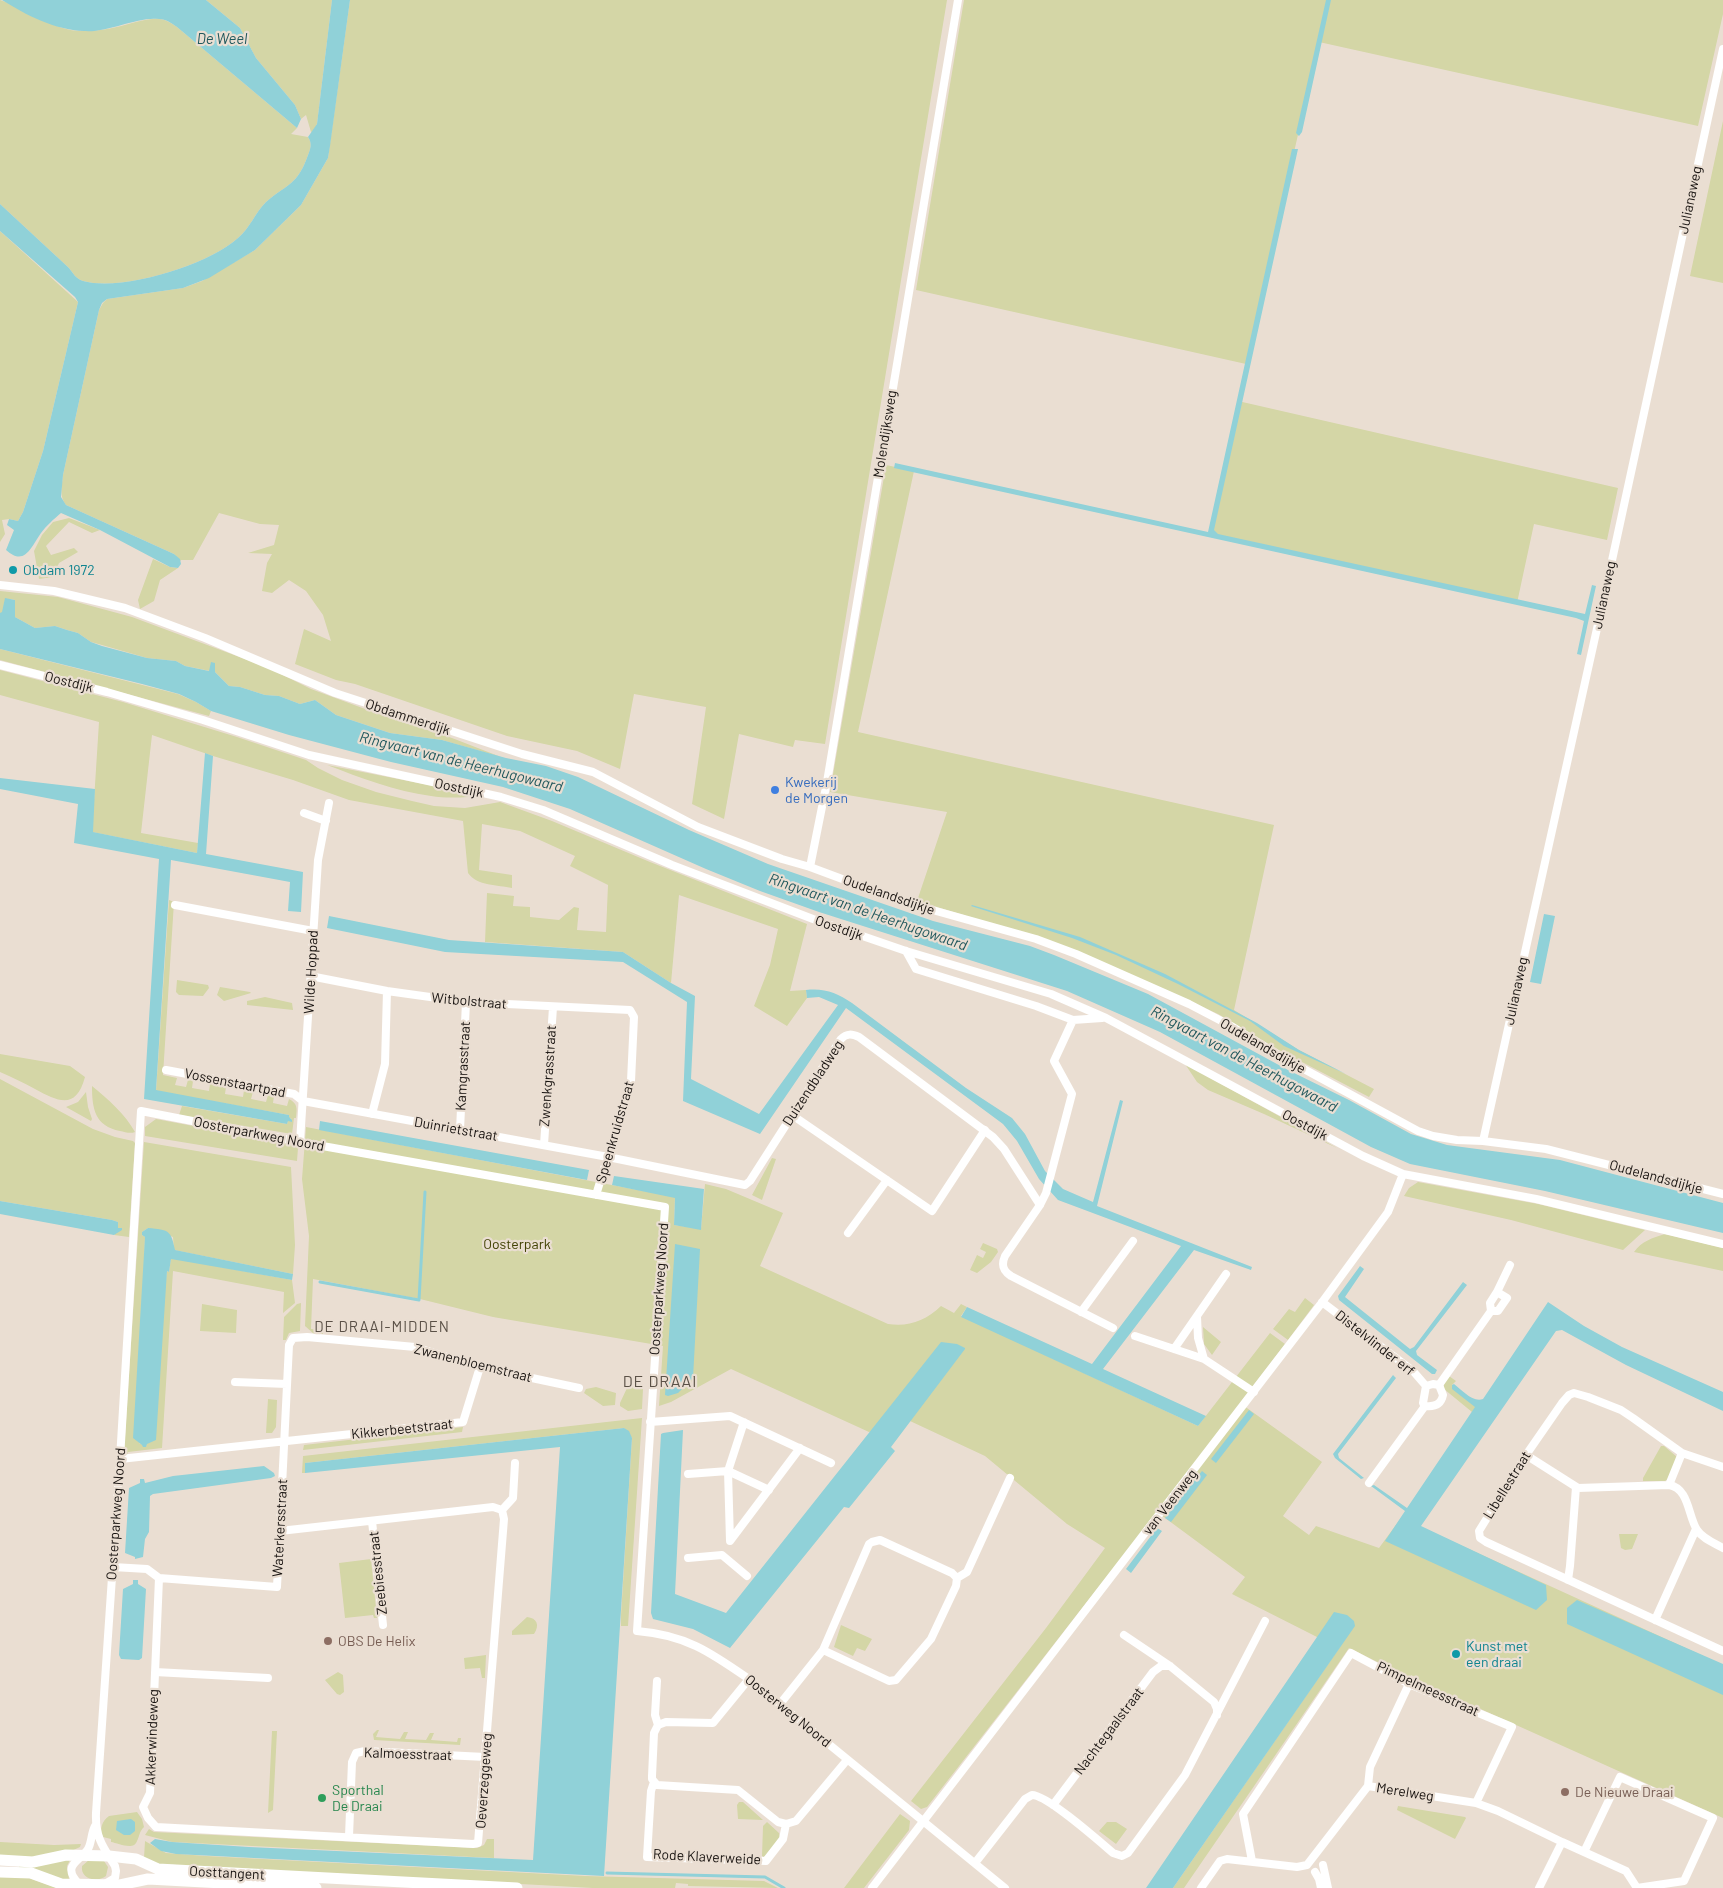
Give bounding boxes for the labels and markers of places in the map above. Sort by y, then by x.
place label: Obdam 1972 [23,562,95,578]
marker: Obdam 1972 [7,564,19,576]
place label: Kwekerij de Morgen [785,774,848,806]
marker: Kwekerij de Morgen [769,784,781,796]
place label: OBS De Helix [338,1633,415,1649]
marker: OBS De Helix [322,1635,334,1647]
place label: Kunst met een draai [1466,1638,1528,1670]
marker: Kunst met een draai [1450,1648,1462,1660]
place label: Sporthal De Draai [332,1782,384,1814]
place label: De Nieuwe Draai [1575,1784,1674,1800]
marker: De Nieuwe Draai [1559,1786,1571,1798]
marker: Sporthal De Draai [316,1792,328,1804]

